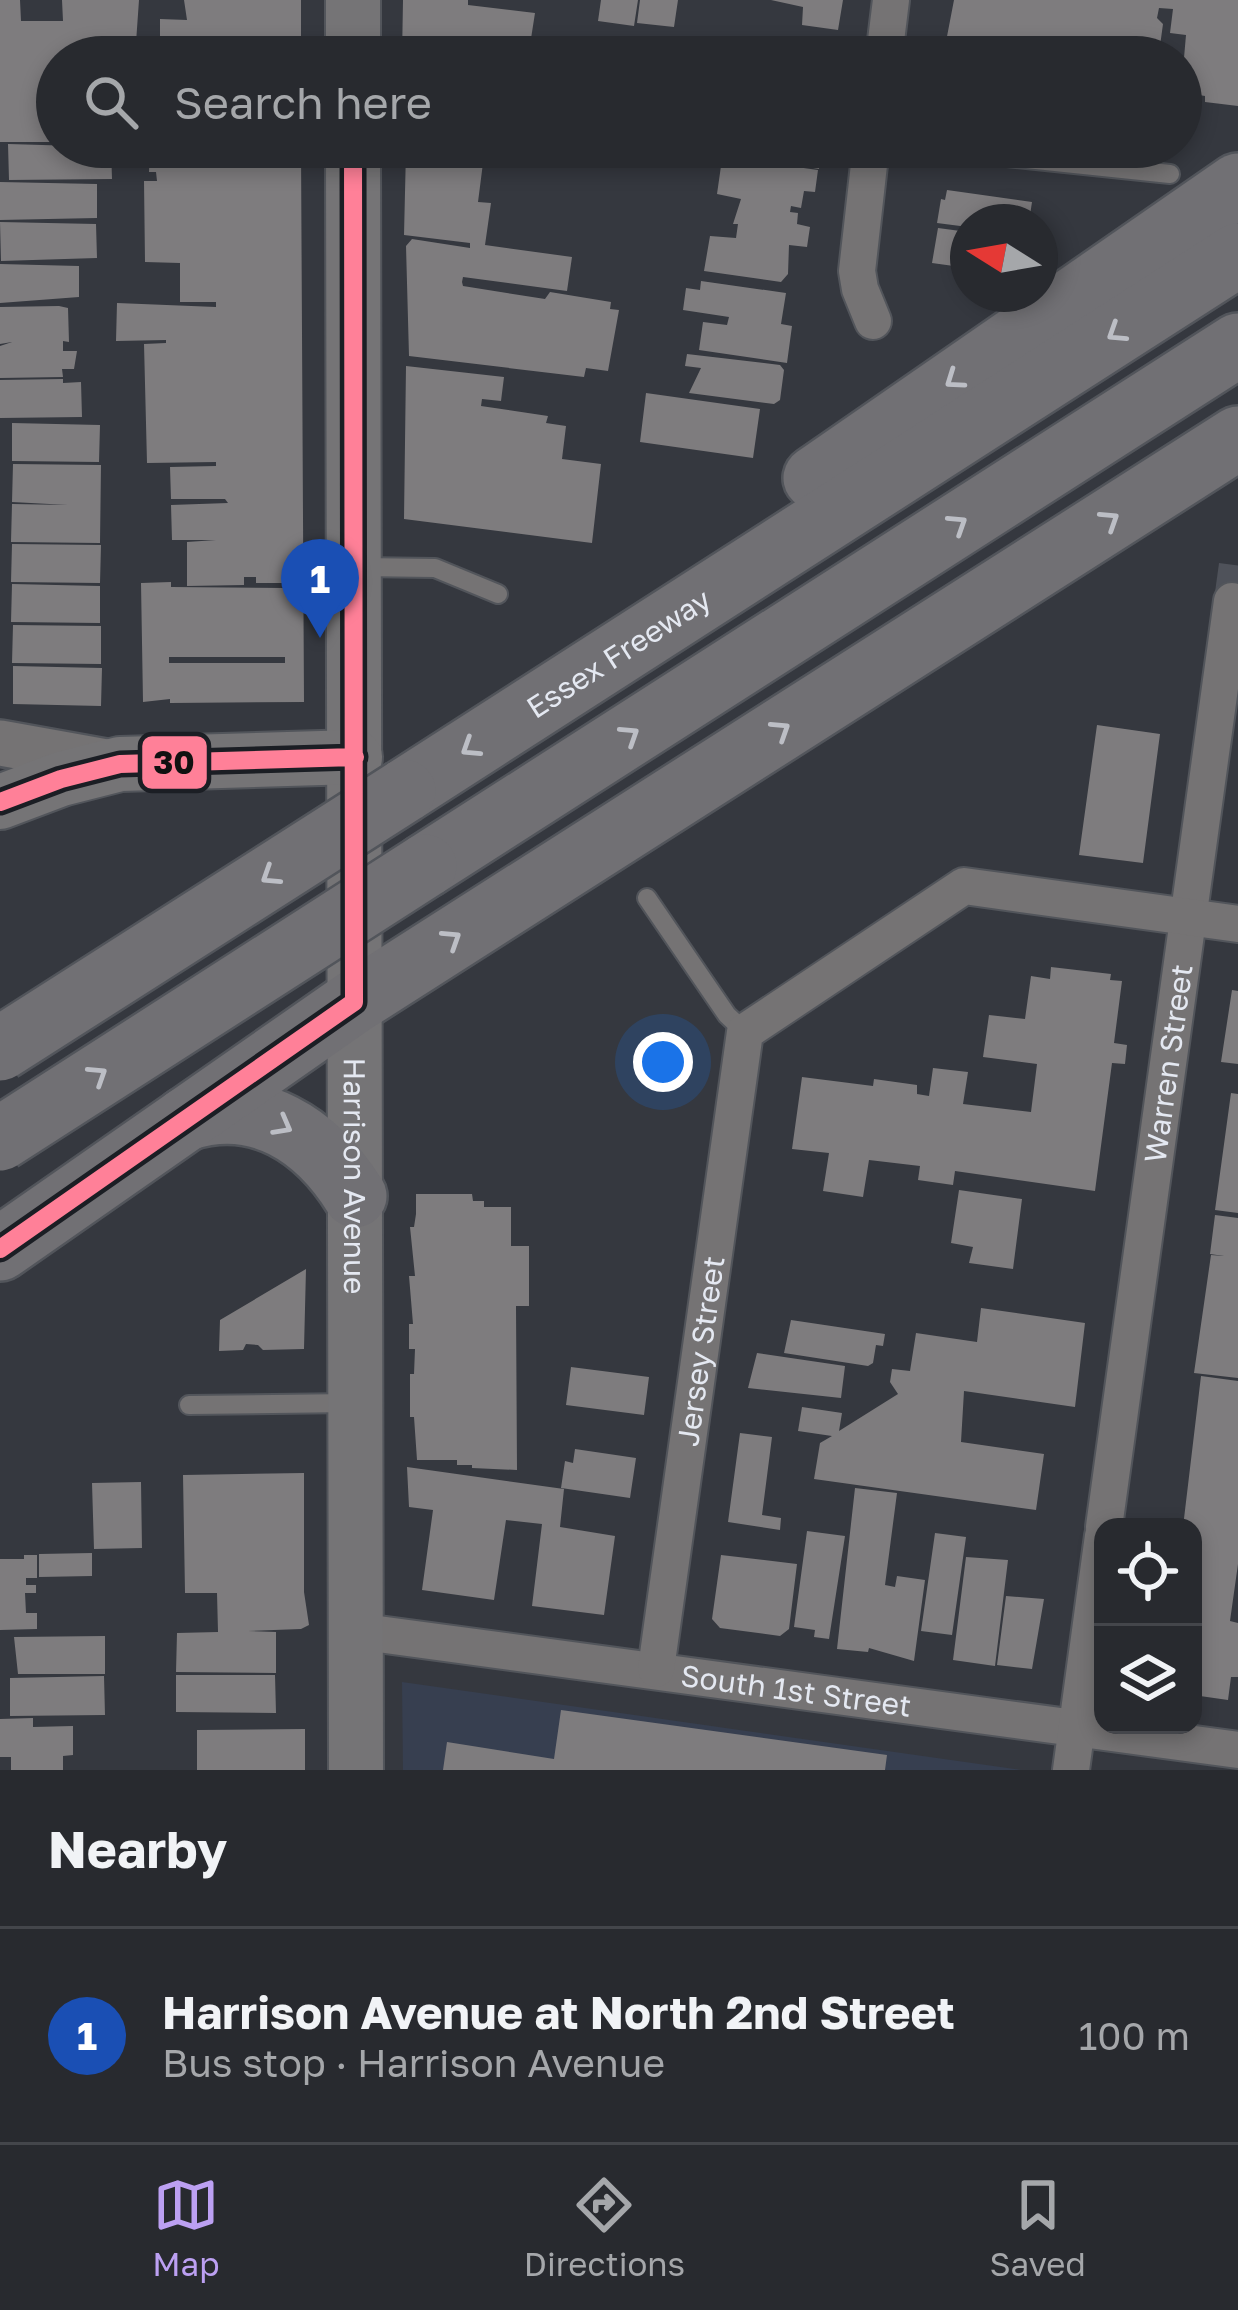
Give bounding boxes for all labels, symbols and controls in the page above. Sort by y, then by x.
search box [36,36,1202,168]
icon: search [78,69,144,135]
text: Search here [174,75,432,129]
north arrow [950,204,1058,312]
one-way arrow [1108,319,1130,341]
one-way arrow [945,366,967,388]
one-way arrow [1097,511,1119,534]
one-way arrow [945,516,967,539]
pin: 1 [281,539,359,638]
street label: Essex Freeway [520,581,717,725]
one-way arrow [768,721,790,744]
one-way arrow [617,726,639,749]
one-way arrow [461,733,483,755]
line badge: 30 [140,734,209,791]
text: 30 [153,742,195,781]
one-way arrow [261,862,283,884]
one-way arrow [439,932,461,954]
street label: Warren Street [1137,962,1200,1165]
your location [633,1032,693,1092]
street label: Harrison Avenue [337,1057,373,1295]
one-way arrow [85,1068,107,1090]
one-way arrow [271,1112,292,1135]
street label: Jersey Street [669,1254,732,1448]
map controls [1094,1518,1202,1734]
button: locate [1094,1518,1202,1626]
button: layers [1094,1626,1202,1734]
street label: South 1st Street [679,1657,913,1724]
text: Nearby [48,1818,227,1879]
text: Harrison Avenue at North 2nd Street [162,1985,955,2039]
text: 1 [77,2012,97,2059]
text: 100 m [1078,2012,1190,2059]
text: Bus stop · Harrison Avenue [162,2039,665,2086]
tab: Map [152,2172,220,2283]
tab: Directions [524,2172,685,2283]
tab: Saved [989,2172,1086,2283]

